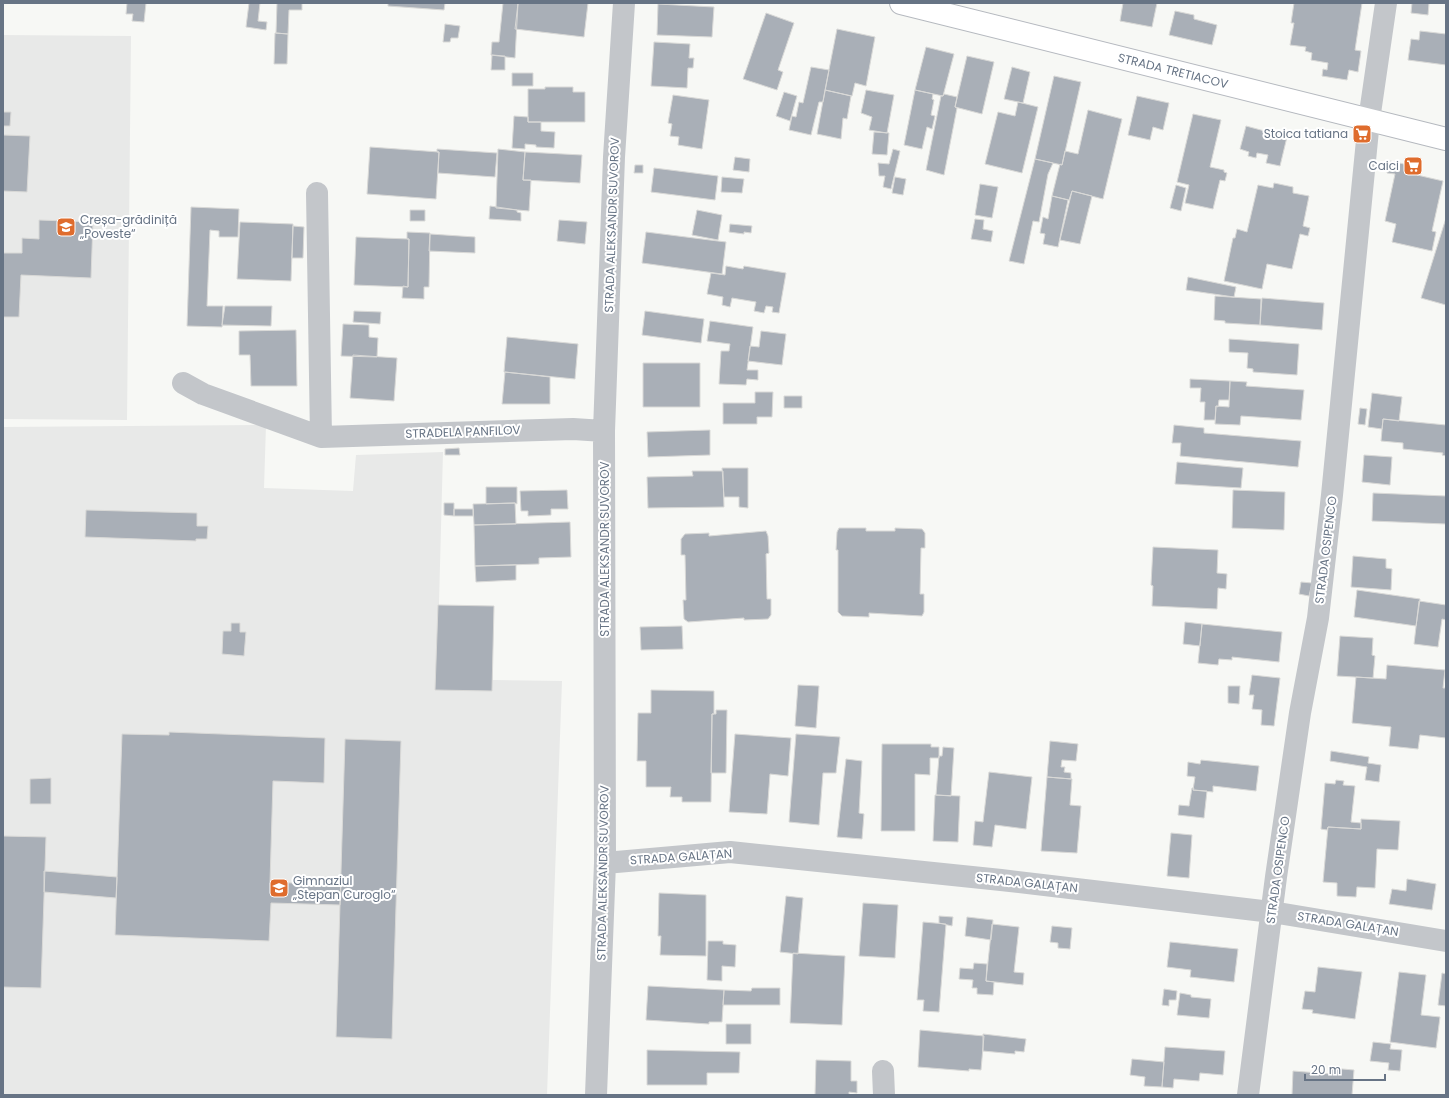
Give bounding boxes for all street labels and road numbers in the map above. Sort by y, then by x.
street label: STRADA TRETIACOV [1116,49,1230,92]
street label: STRADA ALEKSANDR SUVOROV [600,137,623,313]
street label: STRADELA PANFILOV [405,421,521,442]
street label: STRADA ALEKSANDR SUVOROV [596,461,613,637]
street label: STRADA OSIPENCO [1310,495,1341,605]
street label: STRADA ALEKSANDR SUVOROV [592,785,613,961]
street label: STRADA OSIPENCO [1262,815,1293,925]
street label: STRADA GALAȚAN [629,844,733,869]
street label: STRADA GALAȚAN [975,869,1079,896]
street label: STRADA GALAȚAN [1296,907,1400,940]

